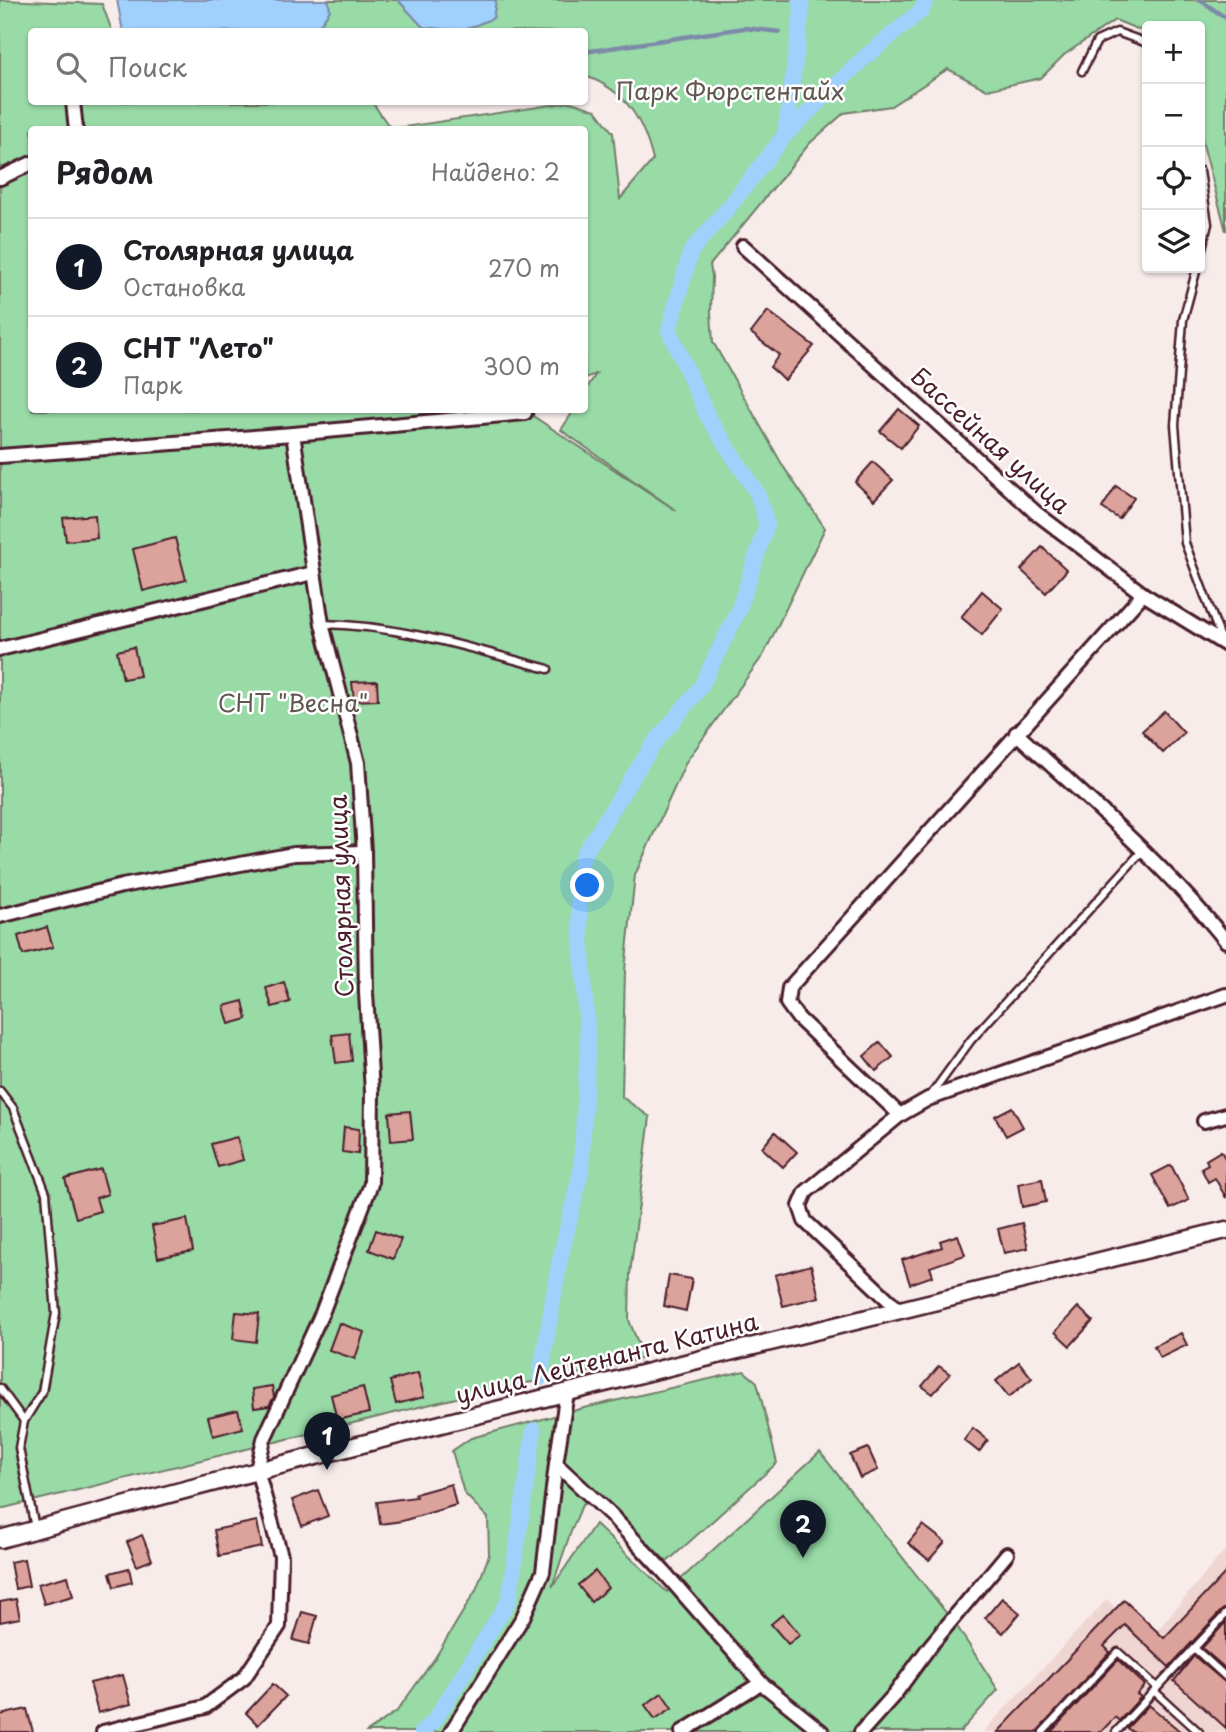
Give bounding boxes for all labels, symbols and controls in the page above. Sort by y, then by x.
map controls [1142,21,1205,273]
button: + [1142,21,1205,84]
search box [28,28,588,105]
text: Поиск [108,47,187,86]
icon: search [52,48,90,86]
park label: Парк Фюрстентайх [616,72,844,108]
button: − [1142,84,1205,147]
button: locate [1142,147,1205,210]
text: Рядом [56,149,154,194]
text: Найдено: 2 [431,154,560,189]
button: layers [1142,210,1205,273]
text: Столярная улица [123,230,354,269]
text: 1 [74,250,85,285]
text: 270 m [488,250,560,285]
text: Остановка [123,269,245,304]
text: СНТ "Лето" [123,328,274,367]
text: 2 [71,348,87,383]
text: 300 m [483,348,560,383]
street label: Бассейная улица [903,358,1079,521]
text: Парк [123,367,182,402]
park label: СНТ "Весна" [218,684,368,720]
street label: Столярная улица [318,794,362,998]
your location [570,868,604,902]
street label: улица Лейтенанта Катина [451,1302,762,1412]
pin: 1 [304,1412,350,1470]
pin: 2 [780,1500,826,1558]

